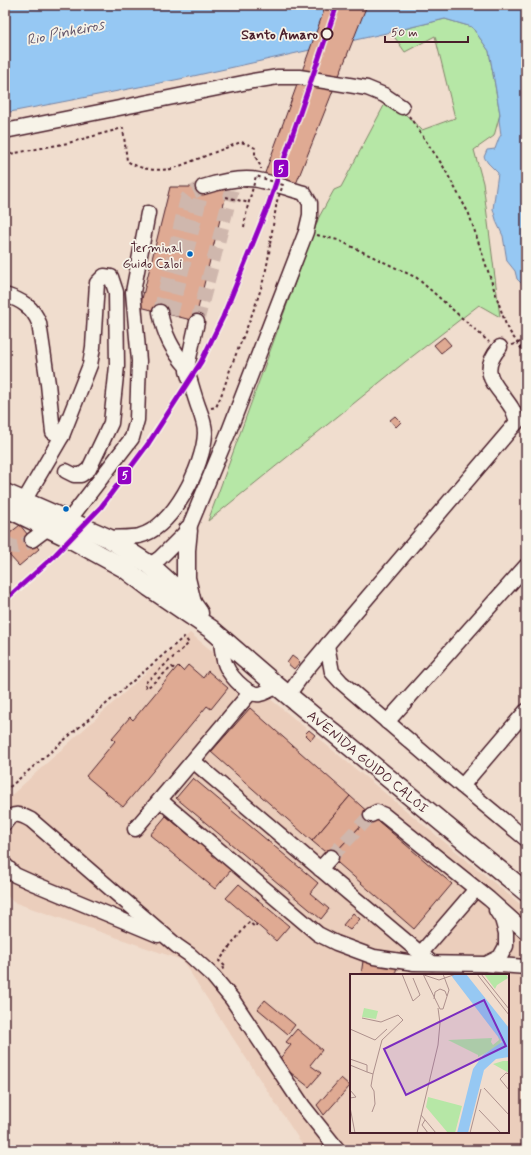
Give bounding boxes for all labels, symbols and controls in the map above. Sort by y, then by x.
water label: Rio Pinheiros [25,15,107,51]
scale bar [385,18,468,44]
text: 50 m [391,25,418,41]
place label: Santo Amaro [241,26,318,44]
marker: Santo Amaro [320,27,334,41]
line badge: 5 [273,159,289,178]
text: 5 [278,163,285,177]
place label: Terminal Guido Caloi [123,240,182,273]
marker: Terminal Guido Caloi [185,249,195,259]
line badge: 5 [117,466,132,485]
text: 5 [122,469,129,483]
unlabelled marker [61,504,71,514]
street label: AVENIDA GUIDO CALOI [303,707,432,817]
inset map [350,974,509,1133]

